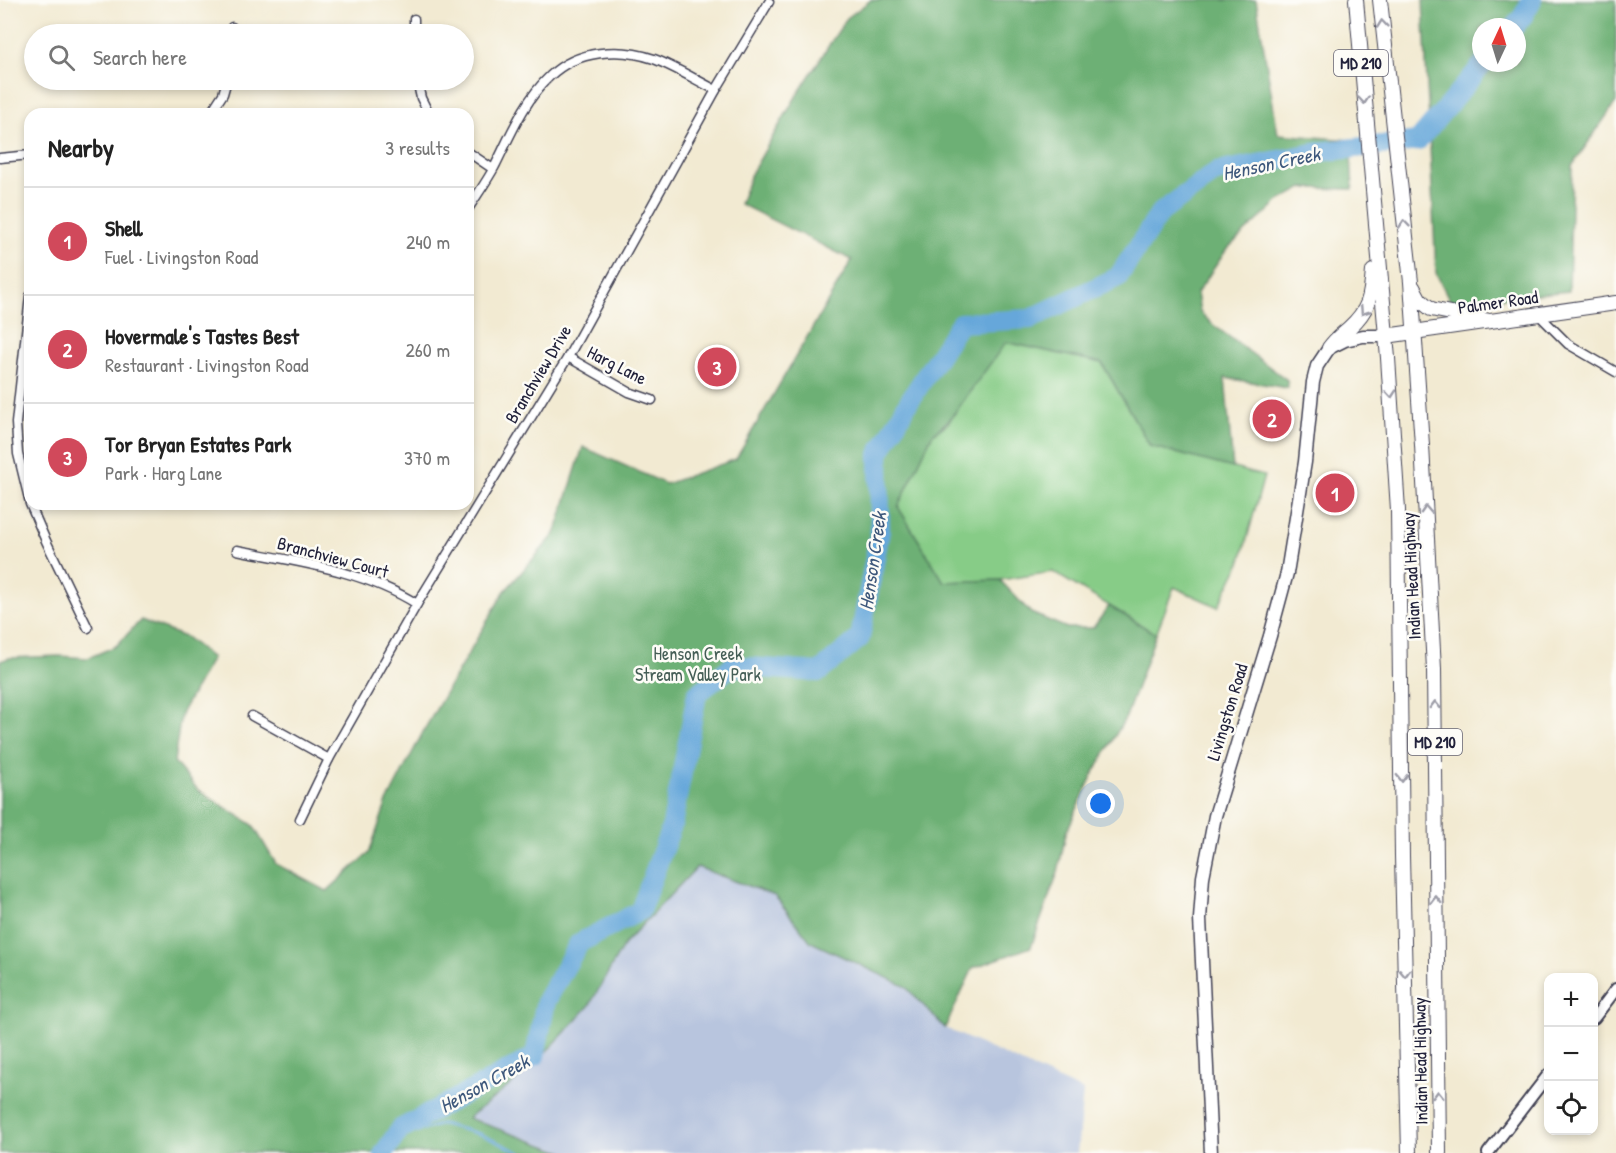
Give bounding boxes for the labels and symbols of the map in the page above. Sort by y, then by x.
north arrow [1472,18,1526,72]
one-way arrow [1377,20,1389,29]
road number: MD 210 [1334,50,1388,76]
one-way arrow [1357,96,1370,105]
water label: Henson Creek [1220,139,1324,186]
one-way arrow [1398,220,1411,229]
street label: Palmer Road [1456,284,1540,320]
one-way arrow [1360,304,1371,315]
street label: Branchview Drive [499,320,577,428]
street label: Harg Lane [583,339,651,391]
pin: 3 [698,344,736,389]
one-way arrow [1384,390,1397,399]
pin: 2 [1252,396,1292,442]
pin: 1 [1316,470,1354,516]
one-way arrow [1419,505,1432,514]
water label: Henson Creek [852,509,892,612]
street label: Indian Head Highway [1395,511,1427,640]
street label: Branchview Court [275,530,392,584]
park label: Henson Creek Stream Valley Park [635,641,761,687]
street label: Livingston Road [1200,660,1254,764]
one-way arrow [1429,700,1441,709]
road number: MD 210 [1408,729,1462,755]
one-way arrow [1395,774,1408,783]
your location [1086,789,1115,818]
one-way arrow [1430,895,1443,904]
one-way arrow [1398,969,1411,978]
street label: Indian Head Highway [1406,997,1434,1125]
water label: Henson Creek [434,1046,535,1119]
one-way arrow [1432,1090,1444,1099]

